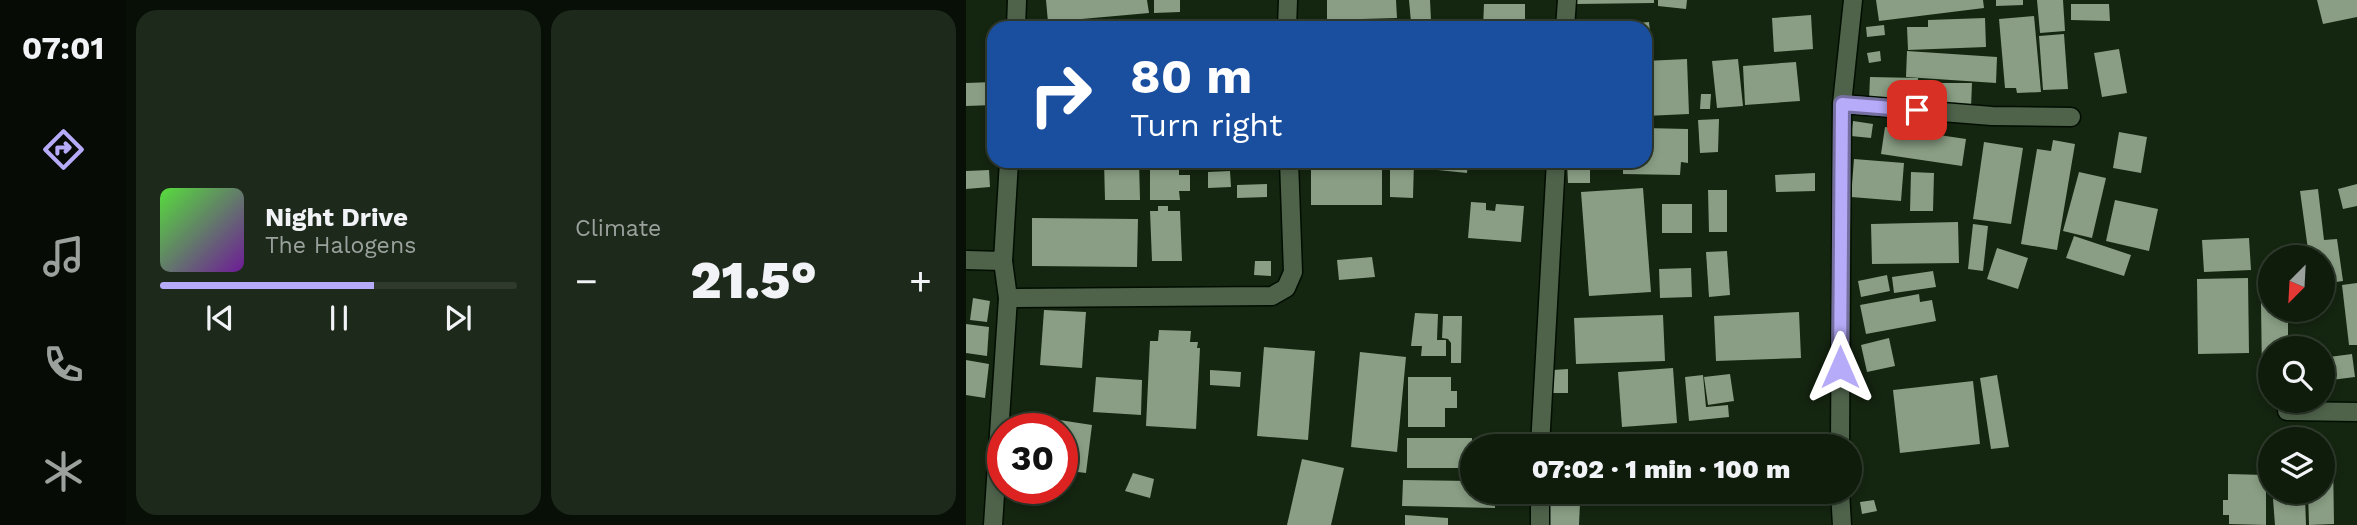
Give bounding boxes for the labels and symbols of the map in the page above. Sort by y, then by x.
pin [1887,80,1947,140]
north arrow [2258,245,2334,322]
position arrow [1803,330,1877,404]
speed limit sign: 30 [987,413,1078,504]

